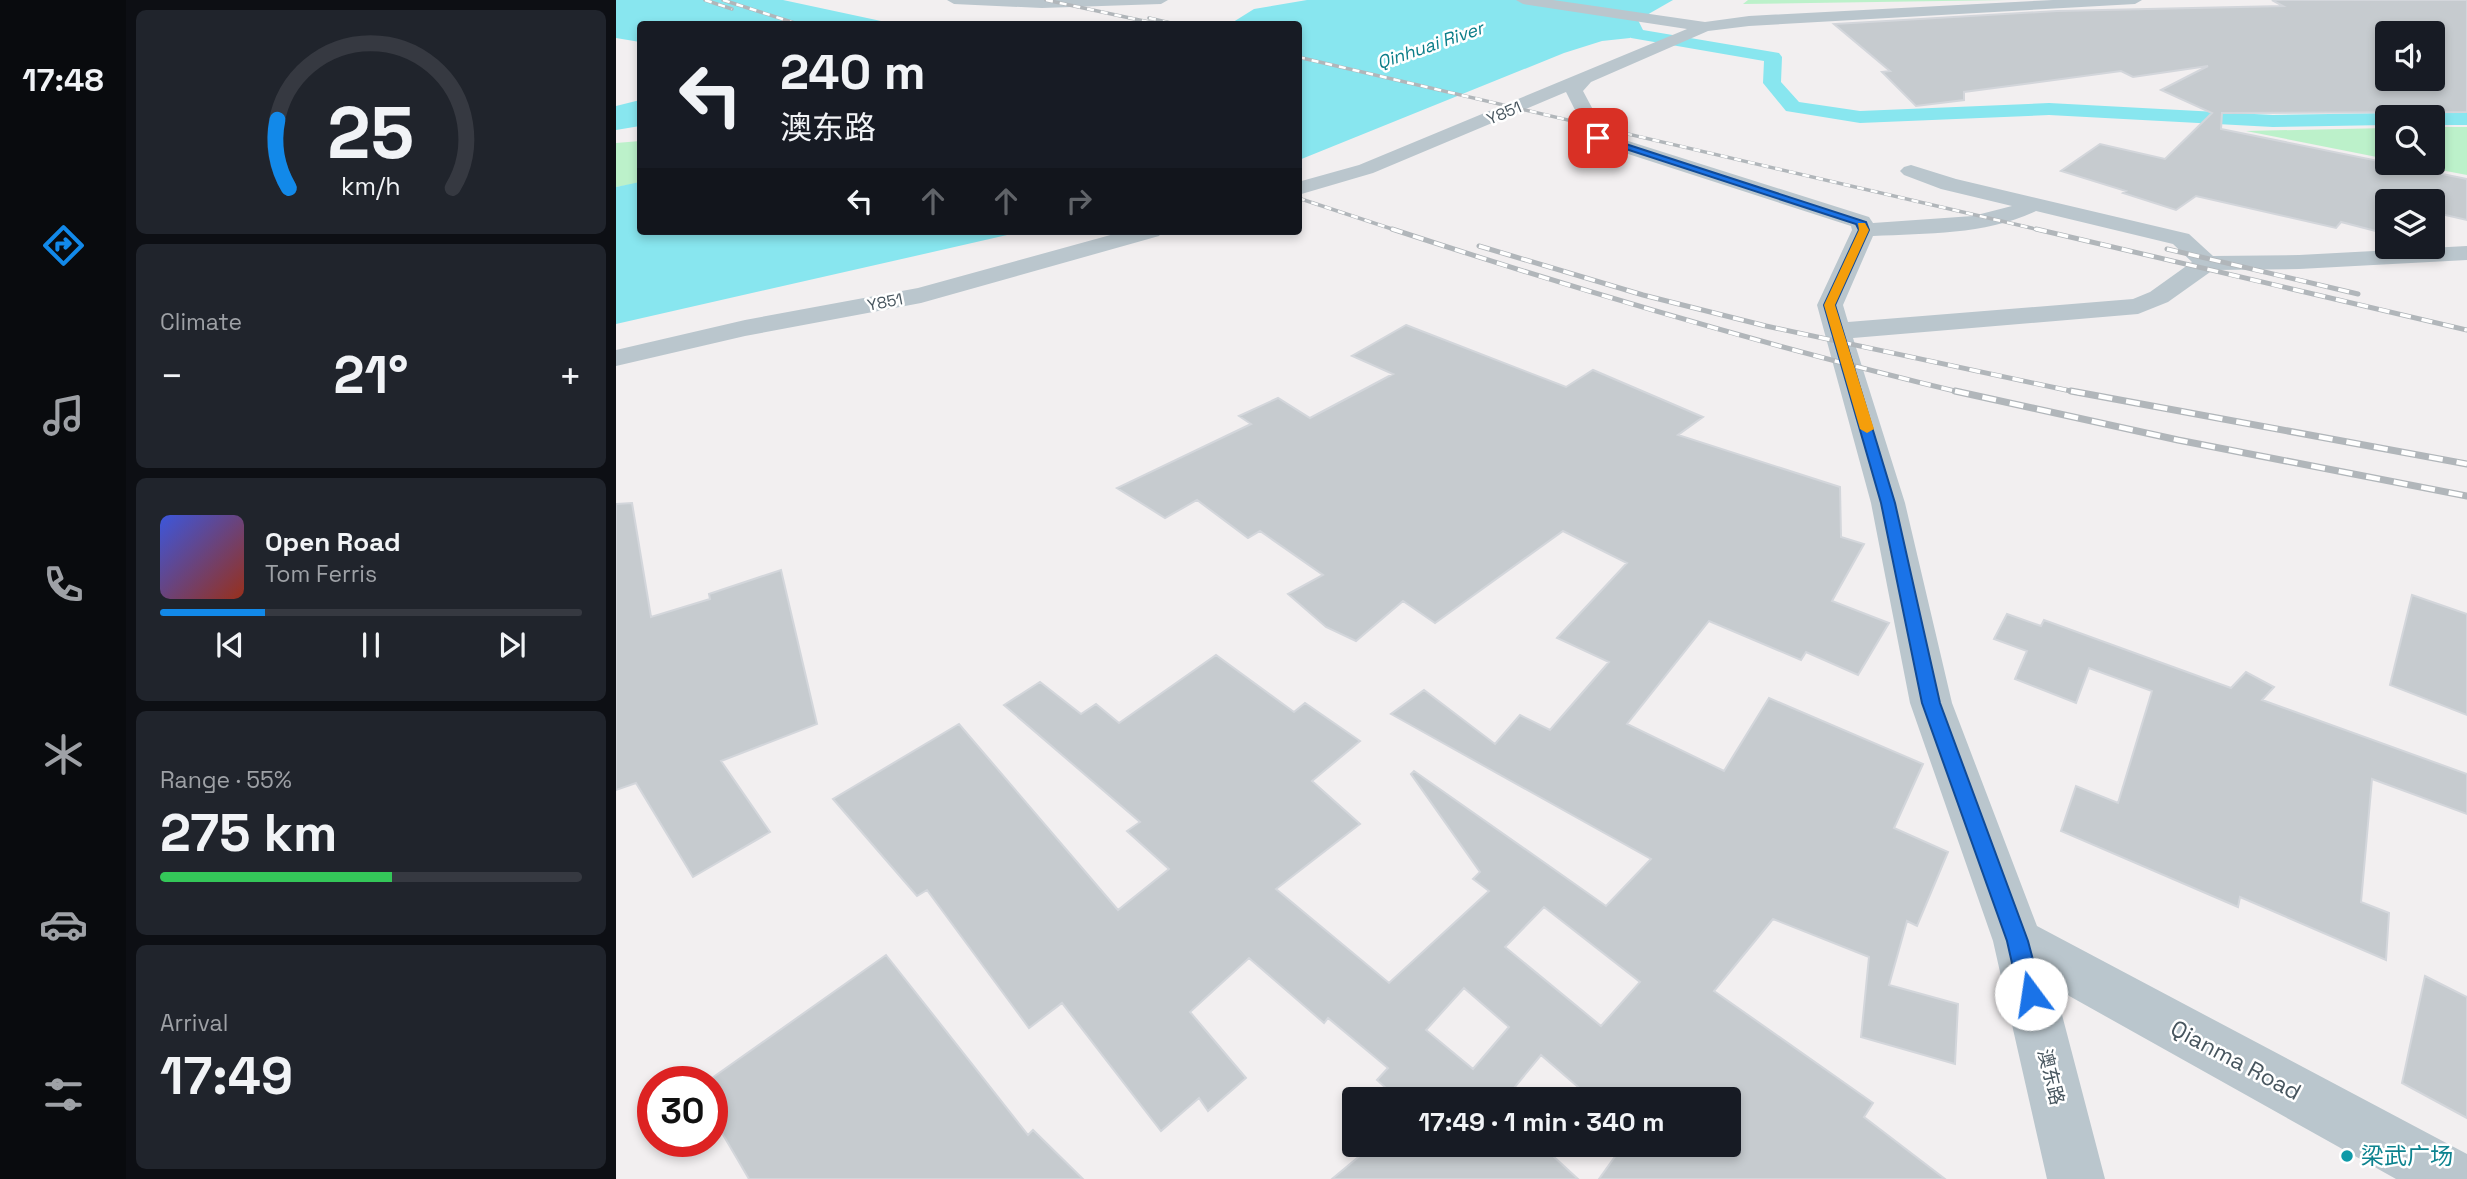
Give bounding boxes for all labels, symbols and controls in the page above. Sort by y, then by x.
water label: Qinhuai River [1374,15,1488,74]
map controls [2375,21,2445,259]
button: sound [2375,21,2445,91]
text: 240 m [780,41,926,103]
icon: left [665,49,756,140]
text: 17:48 [22,60,104,100]
text: 25 [328,86,414,179]
street label: Y851 [1483,96,1525,130]
button: search [2375,105,2445,175]
text: 澳东路 [780,108,876,148]
pin [1568,108,1628,168]
icon: arrive [1579,119,1617,157]
text: km/h [341,170,401,202]
icon: left [841,182,879,220]
icon: ahead [914,182,952,220]
icon: ahead [987,182,1025,220]
icon: right [1060,182,1098,220]
button: layers [2375,189,2445,259]
icon: directions [39,221,88,270]
street label: Y851 [865,288,905,316]
text: Climate [160,307,242,337]
text: 21° [334,342,408,408]
text: − [160,352,184,400]
text: + [558,352,582,400]
icon: music [39,391,88,440]
text: Open Road [265,525,401,559]
text: Tom Ferris [265,559,377,589]
icon: phone [39,560,88,609]
icon: previous [211,626,249,664]
icon: pause [352,626,390,664]
icon: next [493,626,531,664]
icon: climate [39,730,88,779]
text: Range · 55% [160,765,292,795]
text: 275 km [160,800,337,866]
icon: car [39,900,88,949]
position arrow [1994,957,2068,1031]
text: Arrival [160,1008,228,1038]
street label: Qianma Road [2166,1013,2306,1107]
text: 17:49 [160,1043,293,1109]
street label: 澳东路 [2032,1046,2070,1108]
speed limit sign: 30 [637,1066,728,1157]
icon: filters [39,1070,88,1119]
text: 17:49 · 1 min · 340 m [1419,1105,1664,1139]
place label: 梁武广场 [2361,1141,2453,1171]
marker: 梁武广场 [2339,1148,2355,1164]

